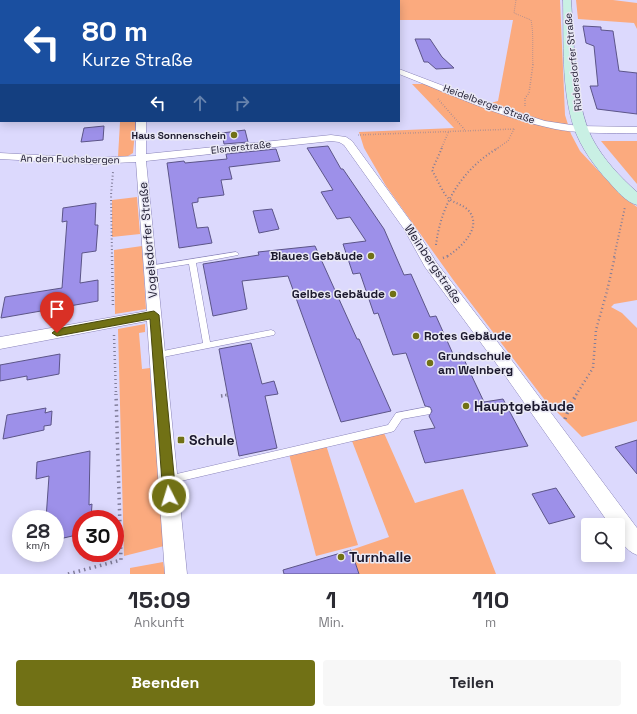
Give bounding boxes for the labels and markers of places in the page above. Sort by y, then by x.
place label: Haus Sonnenschein [132,129,226,142]
marker: Haus Sonnenschein [229,130,239,140]
place label: Blaues Gebäude [270,248,363,264]
marker: Blaues Gebäude [366,251,376,261]
place label: Gelbes Gebäude [292,286,385,302]
marker: Gelbes Gebäude [388,289,398,299]
pin [40,292,74,333]
place label: Rotes Gebäude [424,328,512,344]
marker: Rotes Gebäude [411,331,421,341]
place label: Grundschule am Weinberg [438,348,513,378]
marker: Grundschule am Weinberg [425,358,435,368]
place label: Hauptgebäude [474,397,574,415]
marker: Hauptgebäude [461,401,471,411]
place label: Schule [189,431,235,449]
marker: Schule [176,435,186,445]
place label: Turnhalle [349,548,411,566]
marker: Turnhalle [336,552,346,562]

